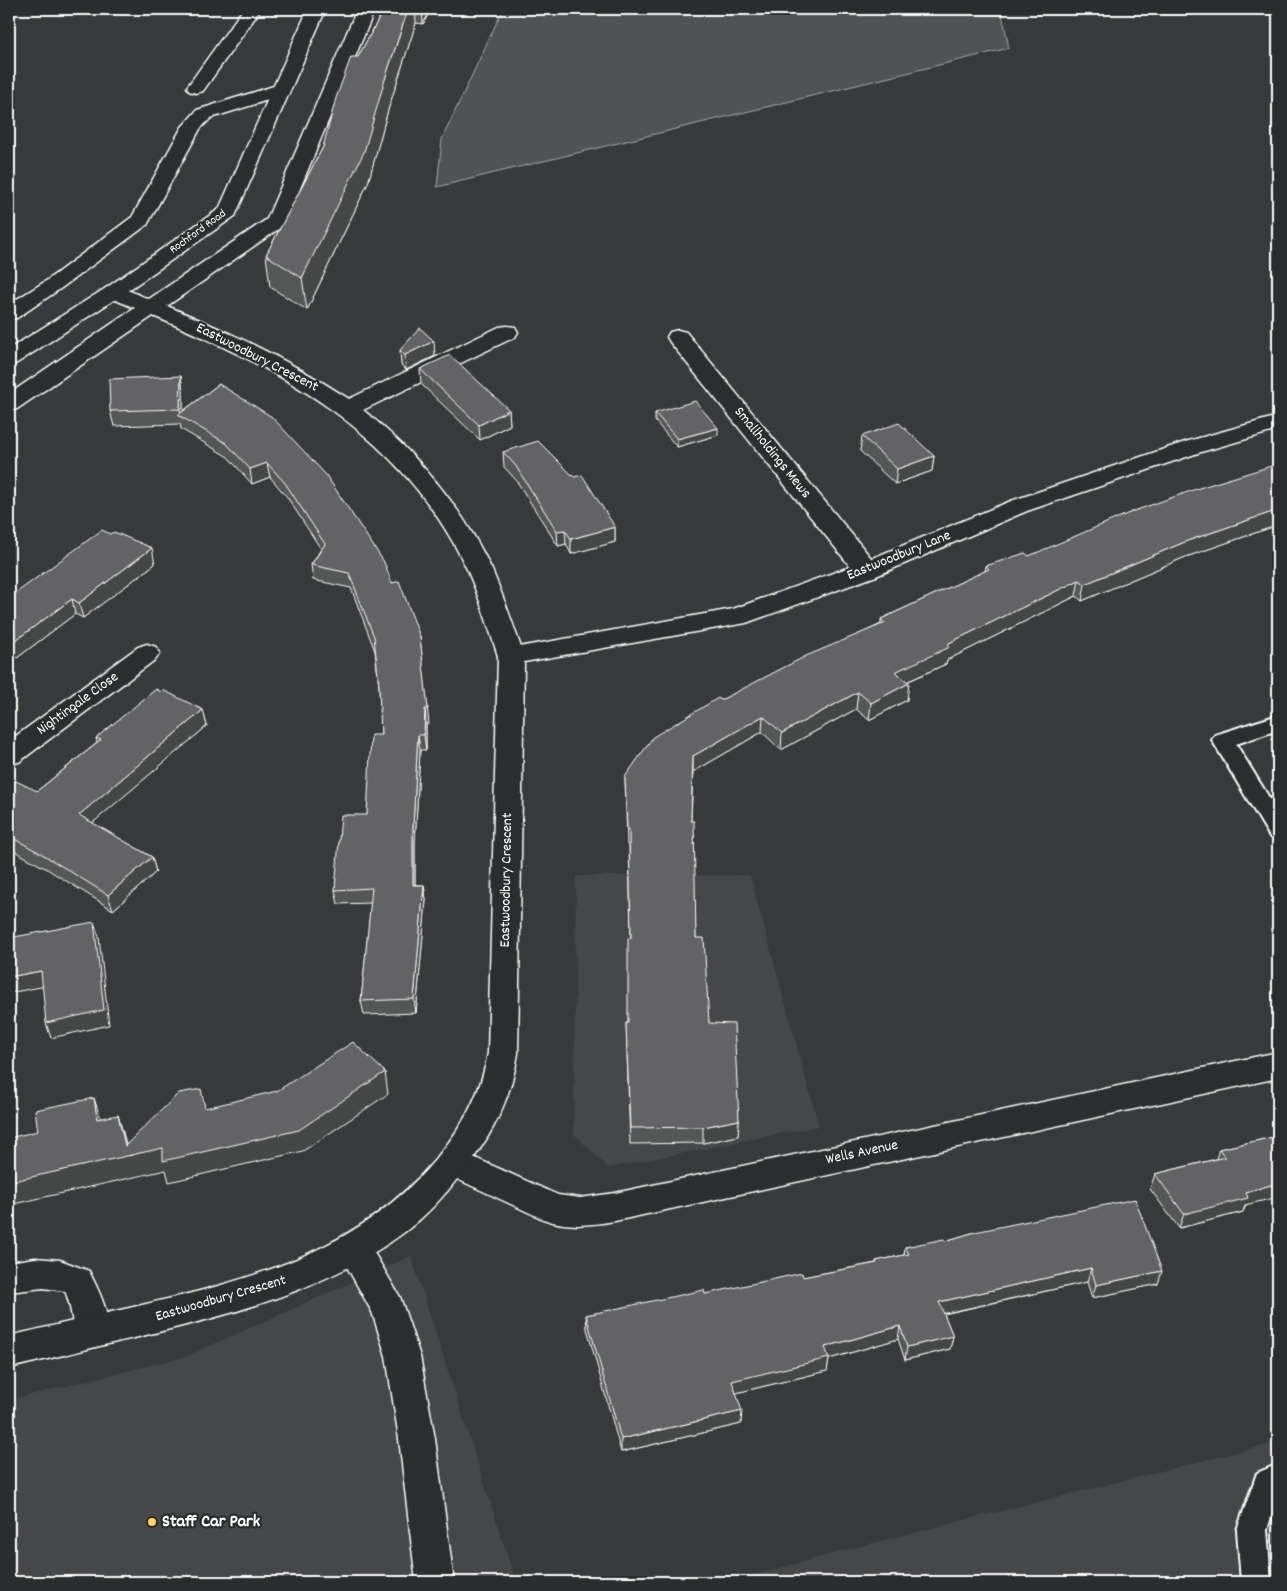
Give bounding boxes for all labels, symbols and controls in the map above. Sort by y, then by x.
street label: Rochford Road [166,206,230,258]
street label: Eastwoodbury Crescent [192,318,322,399]
street label: Smallholdings Mews [728,402,816,504]
street label: Eastwoodbury Lane [844,525,955,587]
street label: Nightingale Close [32,666,124,741]
street label: Eastwoodbury Crescent [495,812,519,948]
street label: Wells Avenue [824,1135,900,1171]
street label: Eastwoodbury Crescent [153,1270,289,1328]
place label: Staff Car Park [162,1510,261,1535]
marker: Staff Car Park [146,1516,158,1528]

